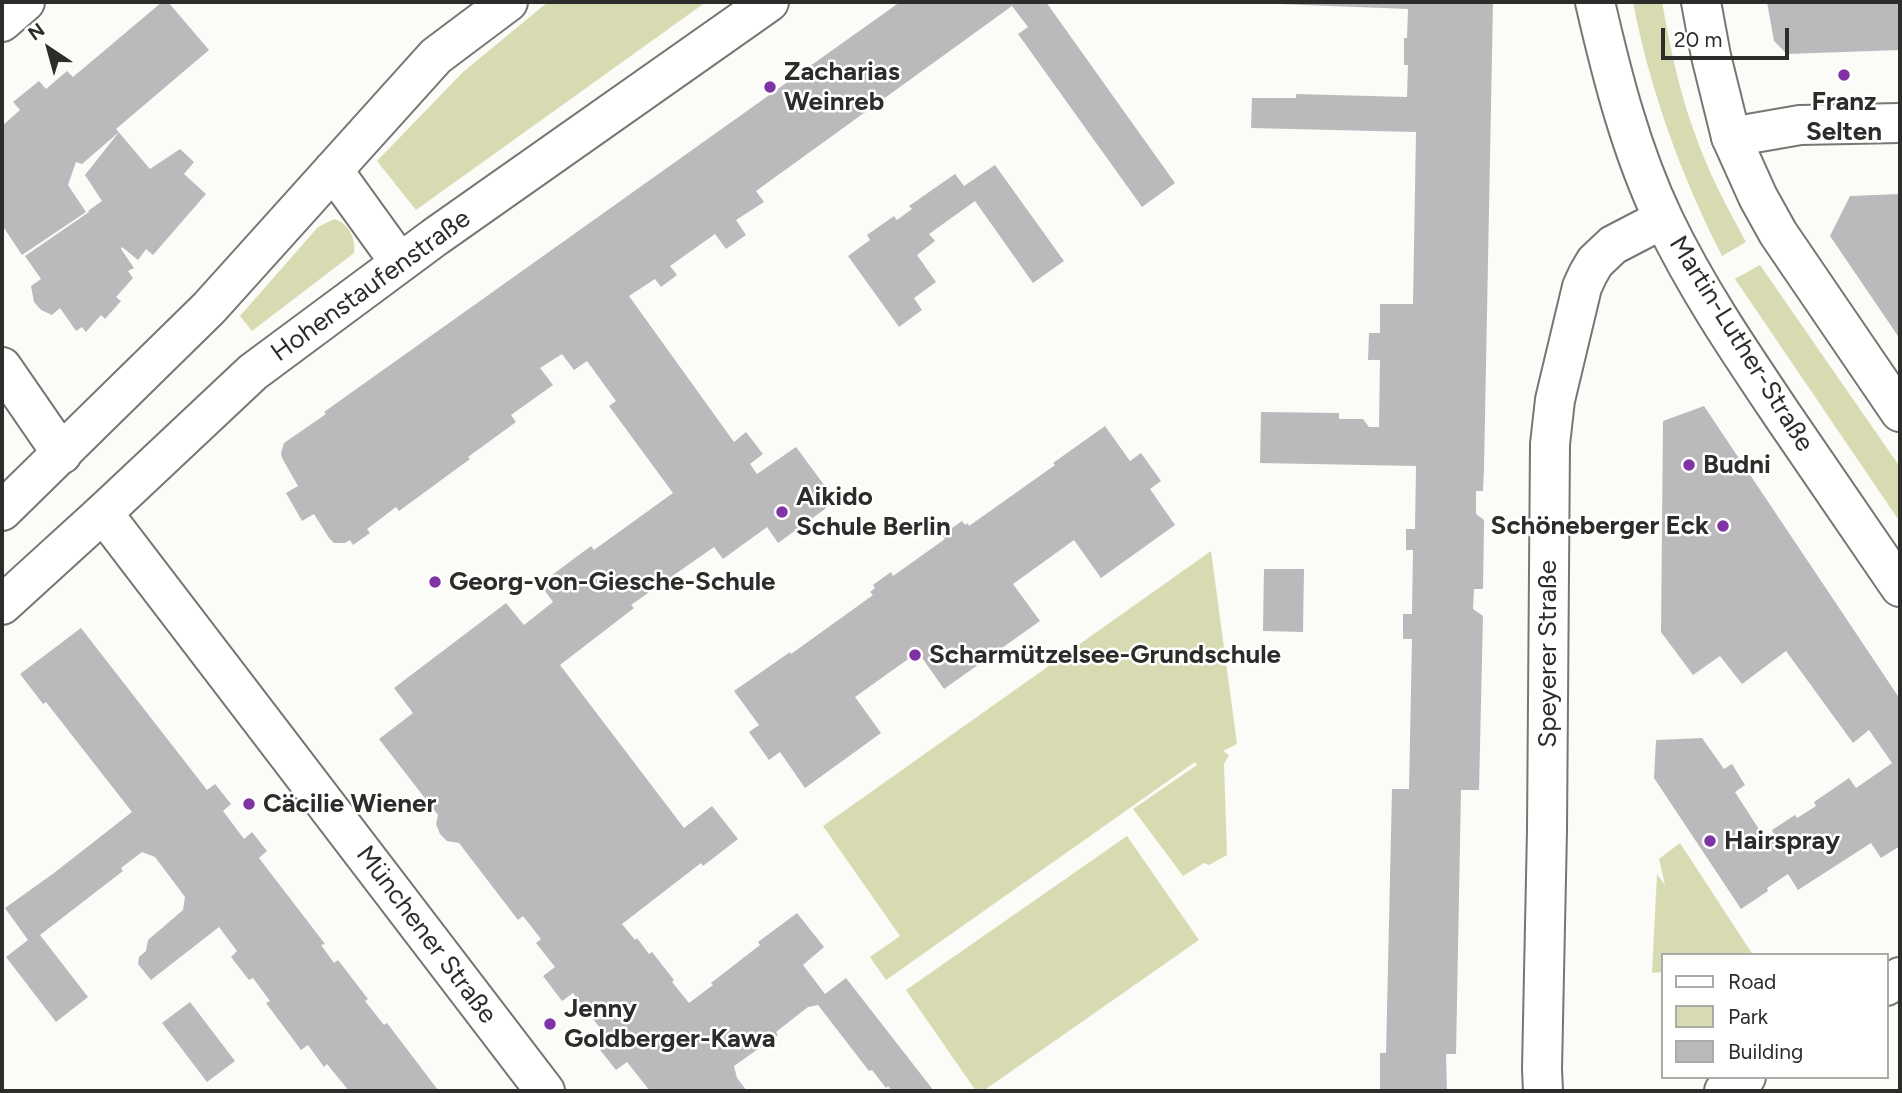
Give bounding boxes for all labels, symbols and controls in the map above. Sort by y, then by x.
north arrow [14,14,84,84]
scale bar [1664,14,1792,58]
text: N [24,18,49,45]
text: 20 m [1674,27,1722,52]
place label: Zacharias Weinreb [784,56,900,118]
marker: Franz Selten [1836,67,1852,83]
marker: Zacharias Weinreb [762,79,778,95]
place label: Franz Selten [1806,86,1882,148]
street label: Hohenstaufenstraße [265,203,477,369]
street label: Martin-Luther-Straße [1662,231,1820,457]
place label: Budni [1703,449,1771,481]
marker: Budni [1681,457,1697,473]
place label: Aikido Schule Berlin [796,481,951,542]
marker: Aikido Schule Berlin [774,504,790,520]
place label: Schöneberger Eck [1491,510,1709,542]
marker: Schöneberger Eck [1715,518,1731,534]
street label: Speyerer Straße [1532,560,1564,748]
place label: Georg-von-Giesche-Schule [449,566,775,598]
marker: Georg-von-Giesche-Schule [427,574,443,590]
place label: Scharmützelsee-Grundschule [929,639,1281,671]
marker: Scharmützelsee-Grundschule [907,647,923,663]
place label: Cäcilie Wiener [263,788,436,820]
marker: Cäcilie Wiener [241,796,257,812]
place label: Hairspray [1724,825,1840,857]
marker: Hairspray [1702,833,1718,849]
street label: Münchener Straße [349,840,503,1030]
legend [1660,953,1888,1079]
text: Road [1728,969,1776,994]
place label: Jenny Goldberger-Kawa [564,993,776,1054]
text: Park [1728,1004,1768,1029]
marker: Jenny Goldberger-Kawa [542,1016,558,1032]
text: Building [1728,1039,1803,1064]

